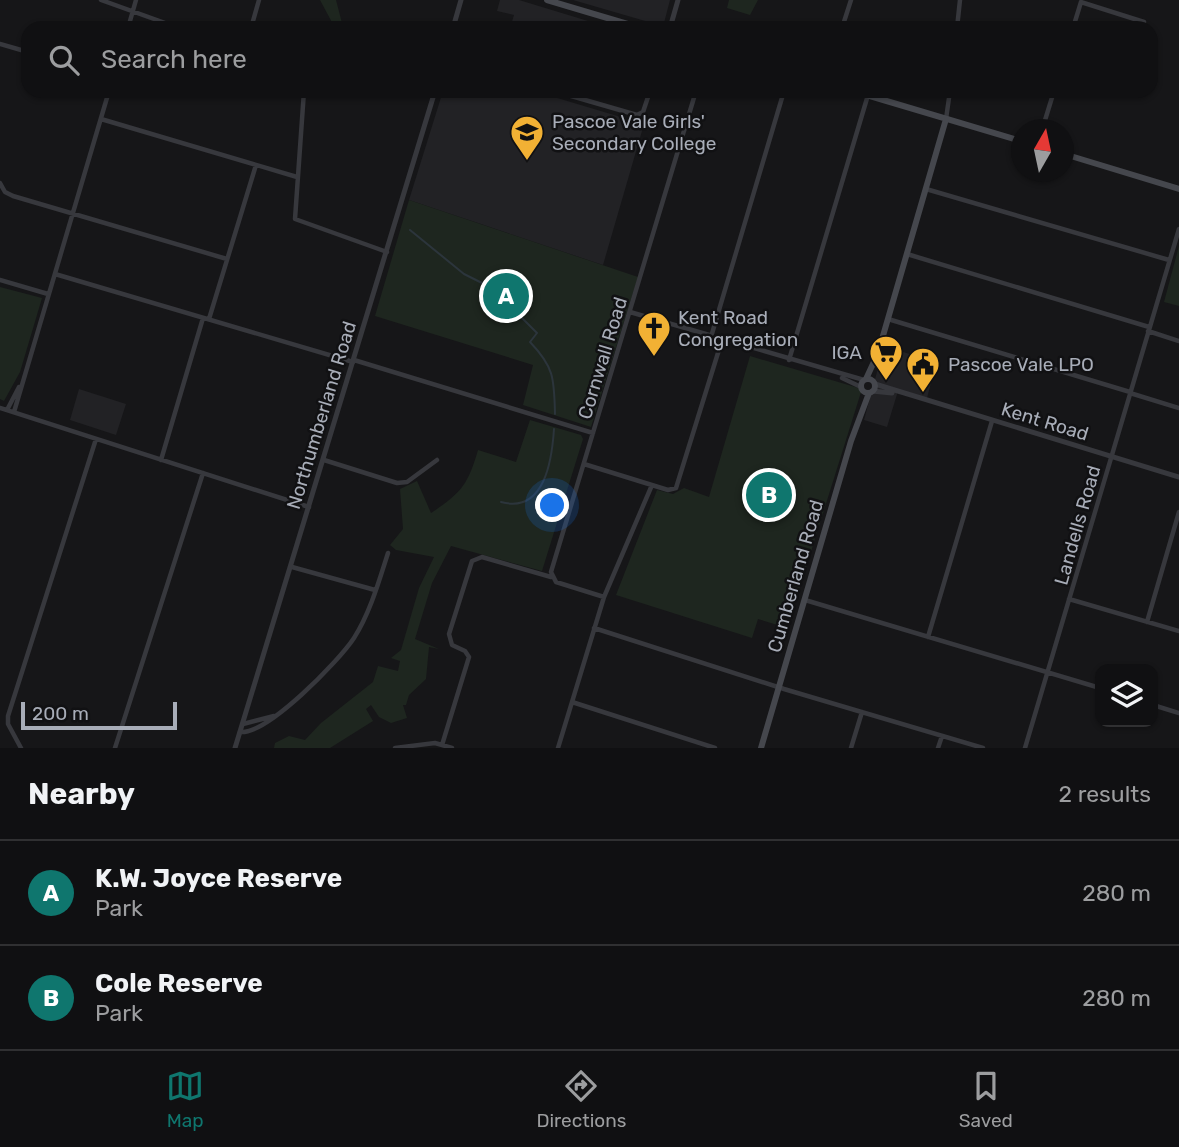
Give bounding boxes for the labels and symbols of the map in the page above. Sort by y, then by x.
place label: Pascoe Vale Girls' Secondary College [552,110,716,155]
school or university icon: Pascoe Vale Girls' Secondary College [508,113,546,162]
north arrow [1011,119,1074,182]
pin: A [483,270,529,322]
street label: Cornwall Road [573,294,632,422]
place label: Kent Road Congregation [678,306,798,351]
church icon: Kent Road Congregation [635,309,673,358]
street label: Northumberland Road [282,318,361,512]
supermarket icon: IGA [867,333,905,382]
place label: IGA [831,341,862,364]
public building icon: Pascoe Vale LPO [904,345,942,394]
place label: Pascoe Vale LPO [948,353,1094,376]
street label: Kent Road [998,397,1091,446]
street label: Landells Road [1049,463,1106,588]
pin: B [746,469,792,521]
your location [535,488,569,522]
street label: Cumberland Road [763,497,828,655]
scale bar [21,699,177,731]

